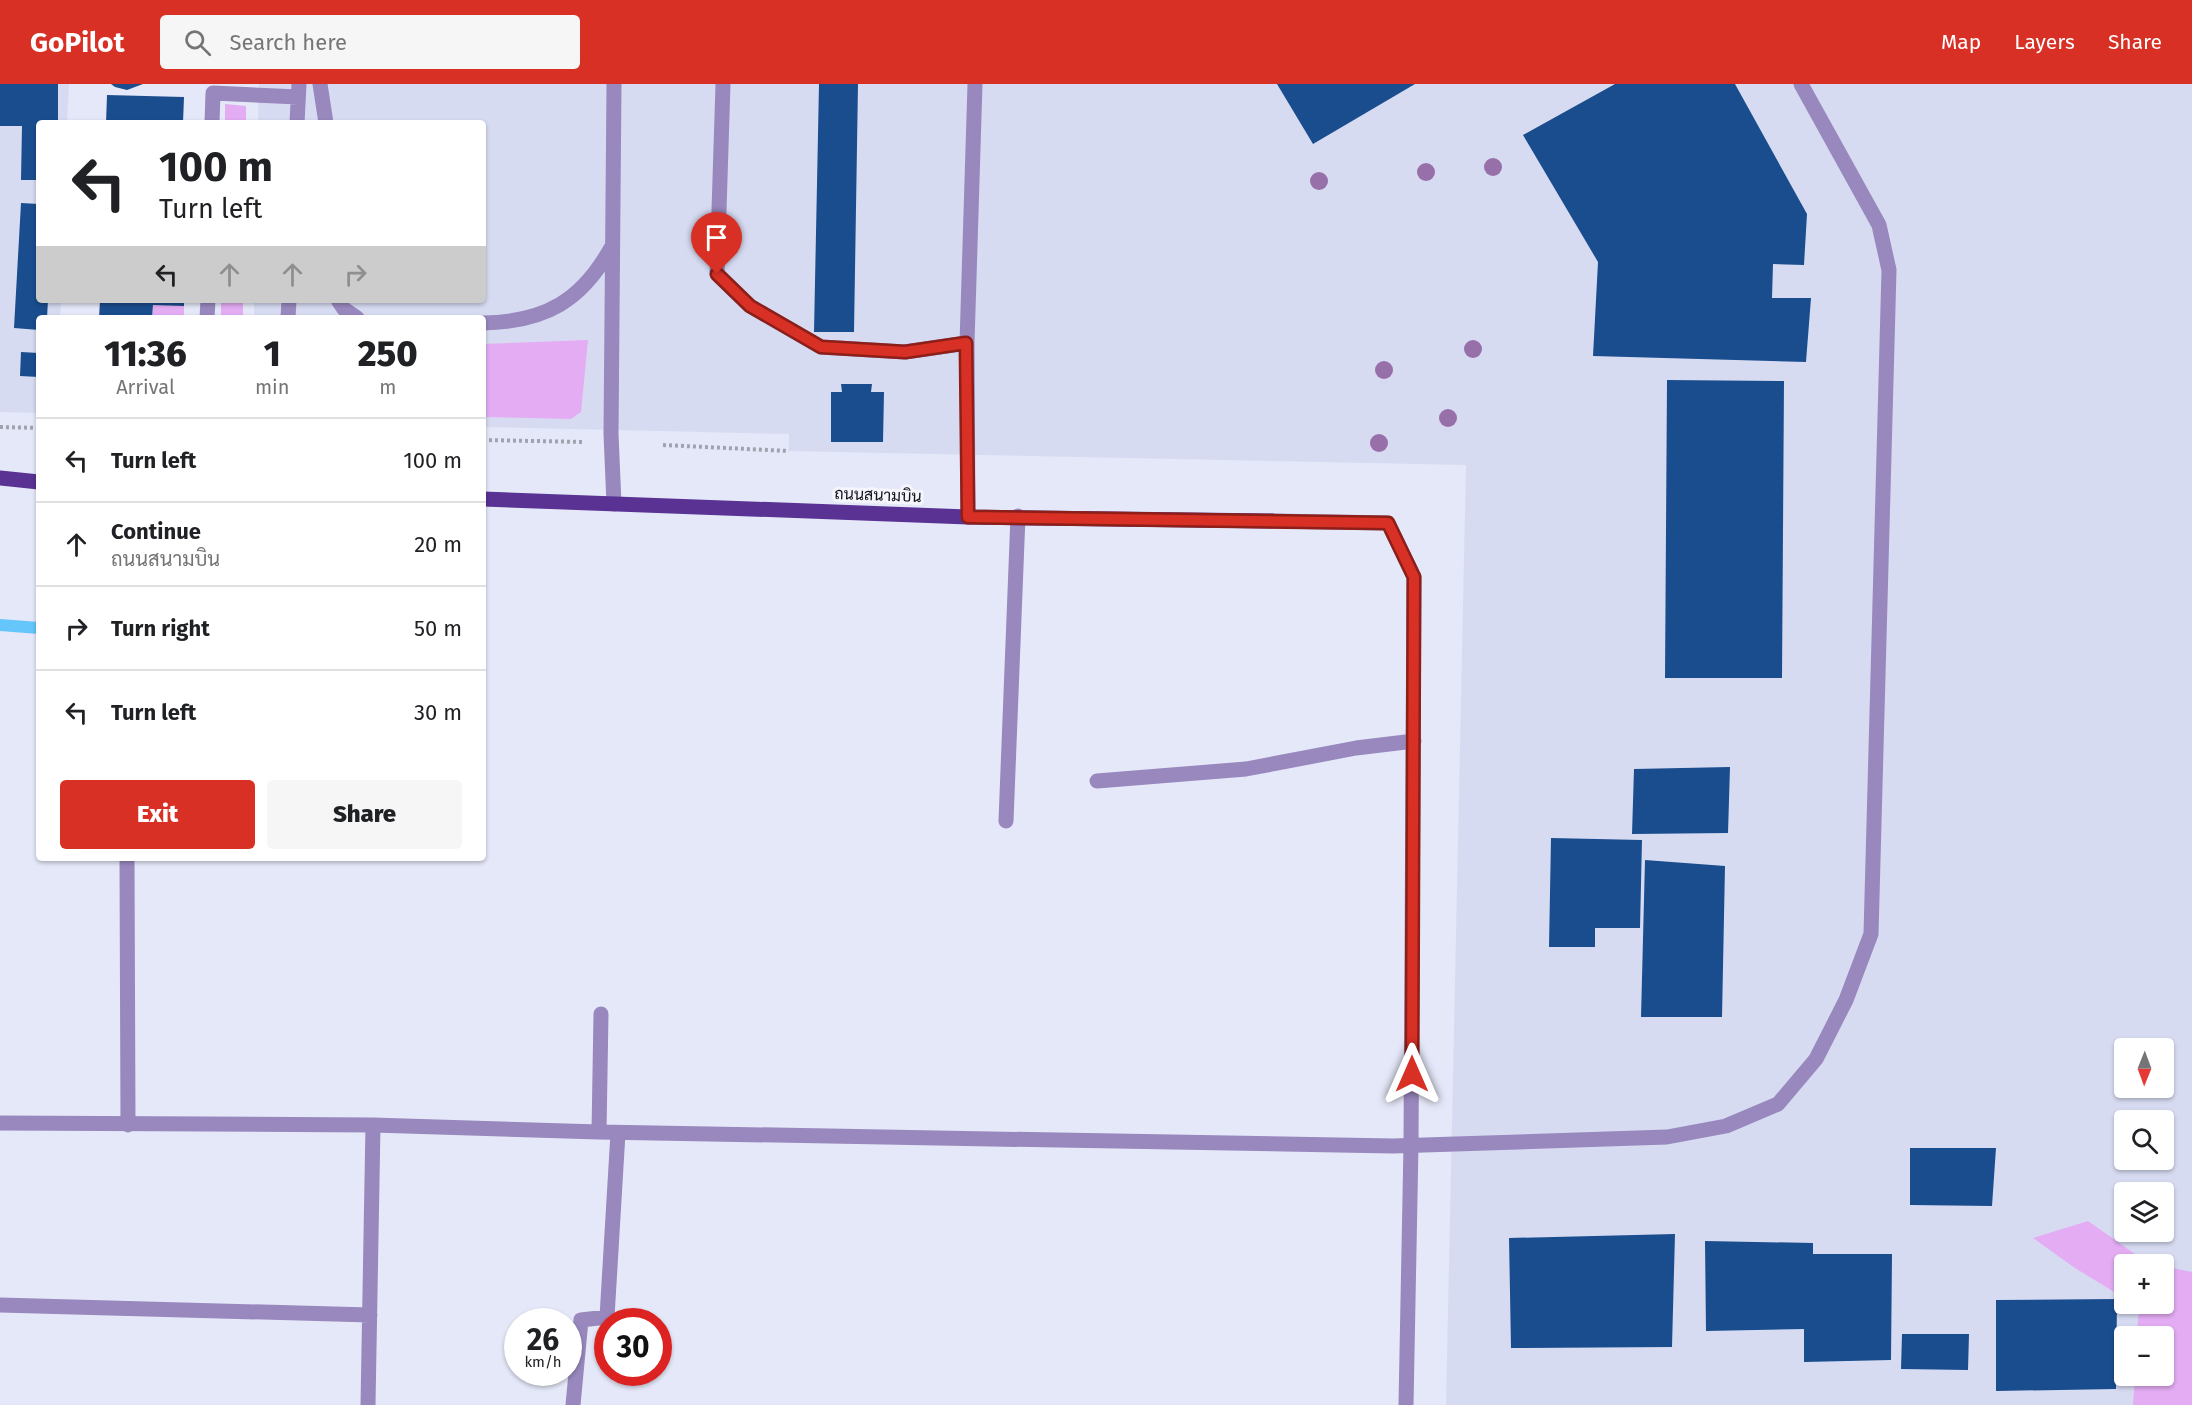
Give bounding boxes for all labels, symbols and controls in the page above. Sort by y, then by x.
search box [160,15,580,69]
text: GoPilot [30,26,124,59]
icon: search [181,26,214,59]
text: Search here [229,29,347,56]
text: Map [1941,29,1981,55]
text: Layers [2014,29,2075,55]
text: Share [2108,29,2162,55]
text: 100 m [159,142,273,192]
icon: left [60,144,138,222]
text: Turn left [159,193,262,225]
pin [691,212,742,274]
icon: arrive [700,221,733,254]
icon: left [150,258,183,291]
icon: ahead [213,258,246,291]
icon: ahead [276,258,309,291]
icon: right [339,258,372,291]
text: 11:36 [104,332,187,376]
text: 1 [264,332,281,376]
text: 250 [358,332,418,376]
text: Arrival [116,375,175,399]
text: min [255,375,289,399]
text: m [379,375,396,399]
icon: left [60,444,93,477]
text: Turn left [111,447,196,474]
text: 100 m [403,447,462,474]
street label: ถนนสนามบิน [834,484,922,506]
text: Continue [111,518,201,545]
icon: ahead [60,528,93,561]
text: 20 m [414,531,462,558]
text: ถนนสนามบิน [111,547,220,571]
icon: right [60,612,93,645]
text: Turn right [111,615,210,642]
text: 50 m [414,615,462,642]
icon: left [60,696,93,729]
text: Turn left [111,699,196,726]
text: 30 m [414,699,462,726]
button: Exit [60,780,255,849]
button: Share [267,780,462,849]
north arrow [2114,1038,2174,1098]
map controls [2114,1038,2174,1386]
position arrow [1380,1042,1444,1106]
button: search [2114,1110,2174,1170]
button: layers [2114,1182,2174,1242]
button: + [2114,1254,2174,1314]
speed limit sign: 30 [594,1308,672,1386]
text: 26 [527,1322,559,1358]
button: − [2114,1326,2174,1386]
text: km/h [524,1353,562,1371]

